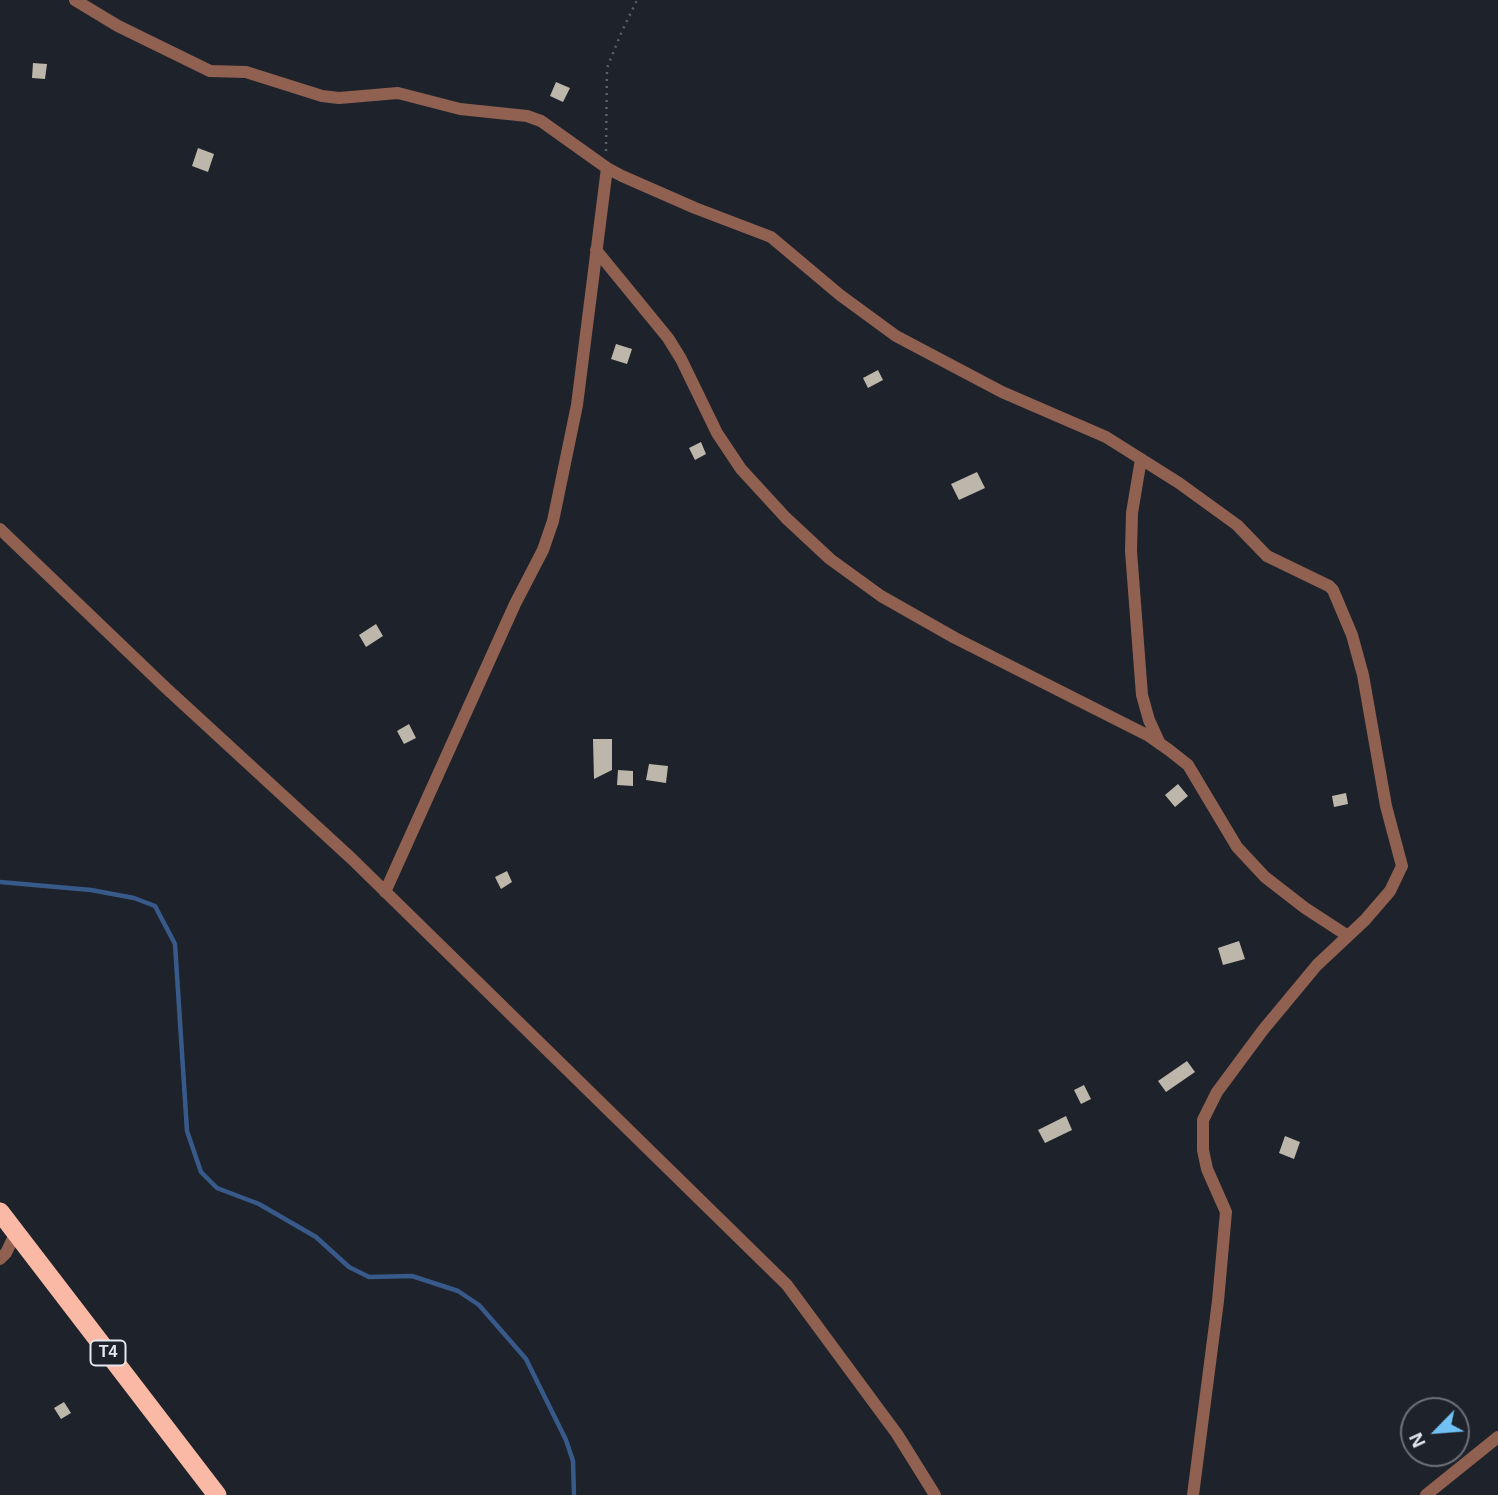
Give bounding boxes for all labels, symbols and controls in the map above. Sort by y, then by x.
road number: T4 [90,1340,126,1366]
north arrow [1400,1397,1470,1467]
text: N [1405,1430,1430,1451]

